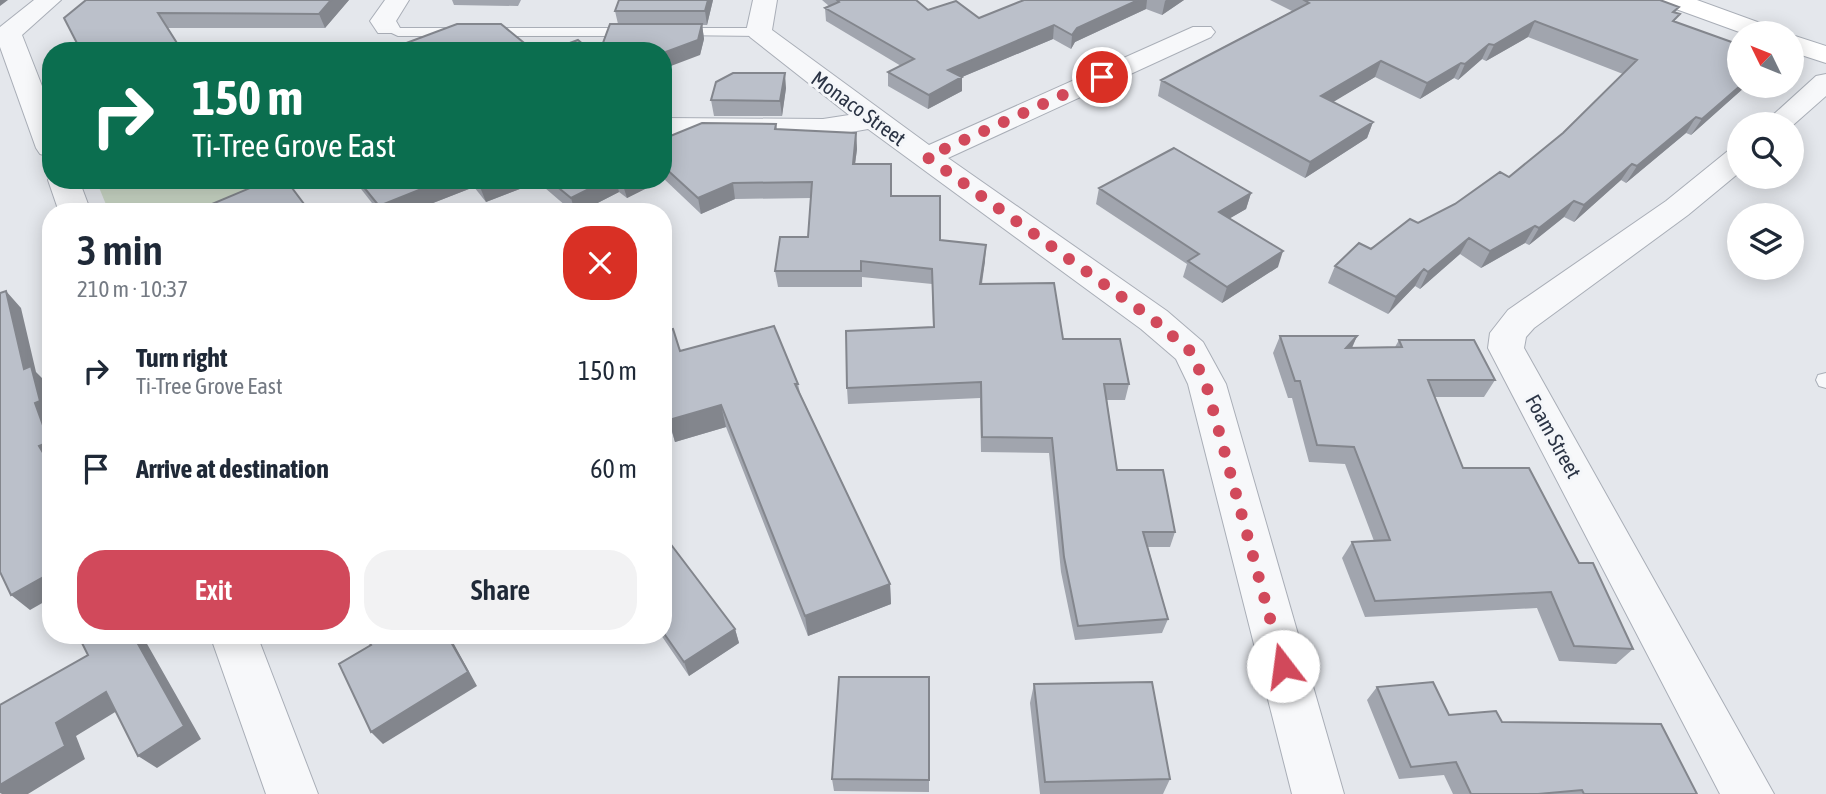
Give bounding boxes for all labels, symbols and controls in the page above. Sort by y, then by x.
north arrow [1727,21,1804,98]
map controls [1727,21,1804,280]
pin [1072,47,1132,107]
icon: arrive [1083,58,1121,96]
street label: Monaco Street [807,66,911,150]
text: 150 m [192,69,303,125]
icon: right [77,70,168,161]
button: search [1727,112,1804,189]
text: Ti-Tree Grove East [192,127,396,164]
button: layers [1727,203,1804,280]
text: 3 min [77,226,163,274]
button: close [563,226,637,300]
text: 210 m · 10:37 [77,276,188,302]
text: Turn right [136,343,227,373]
icon: right [77,352,115,390]
text: 150 m [578,356,637,386]
text: Ti-Tree Grove East [136,373,283,399]
street label: Foam Street [1521,390,1587,482]
icon: arrive [77,450,115,488]
text: Arrive at destination [136,454,329,484]
text: 60 m [590,454,637,484]
button: Exit [77,550,350,630]
button: Share [364,550,637,630]
position arrow [1246,629,1320,703]

